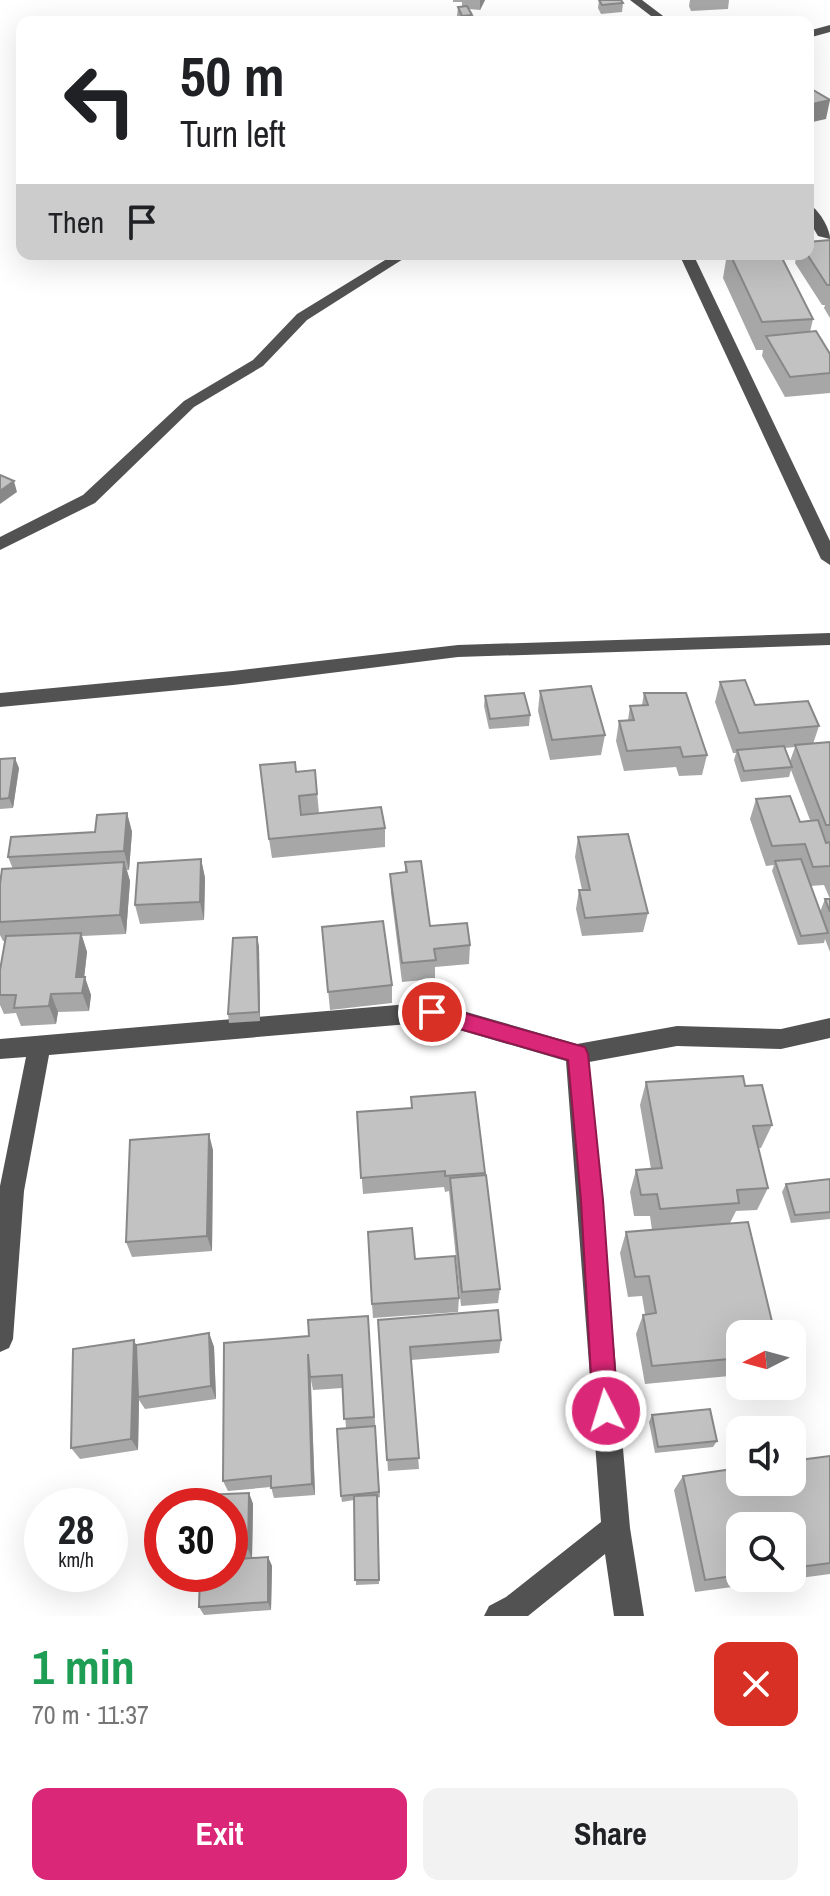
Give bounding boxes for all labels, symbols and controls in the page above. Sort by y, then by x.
text: 50 m [180,38,285,113]
icon: left [48,48,152,152]
text: Turn left [180,110,286,158]
icon: arrive [120,200,164,244]
text: Then [48,202,104,242]
pin [398,978,466,1046]
icon: arrive [410,990,454,1034]
north arrow [726,1320,806,1400]
map controls [726,1320,806,1592]
position arrow [564,1369,648,1453]
button: sound [726,1416,806,1496]
speed limit sign: 30 [144,1488,248,1592]
text: 28 [58,1503,94,1556]
button: search [726,1512,806,1592]
text: km/h [58,1546,94,1573]
text: 1 min [32,1634,135,1699]
button: close [714,1642,798,1726]
text: 70 m · 11:37 [32,1697,149,1732]
button: Exit [32,1788,407,1880]
button: Share [423,1788,798,1880]

